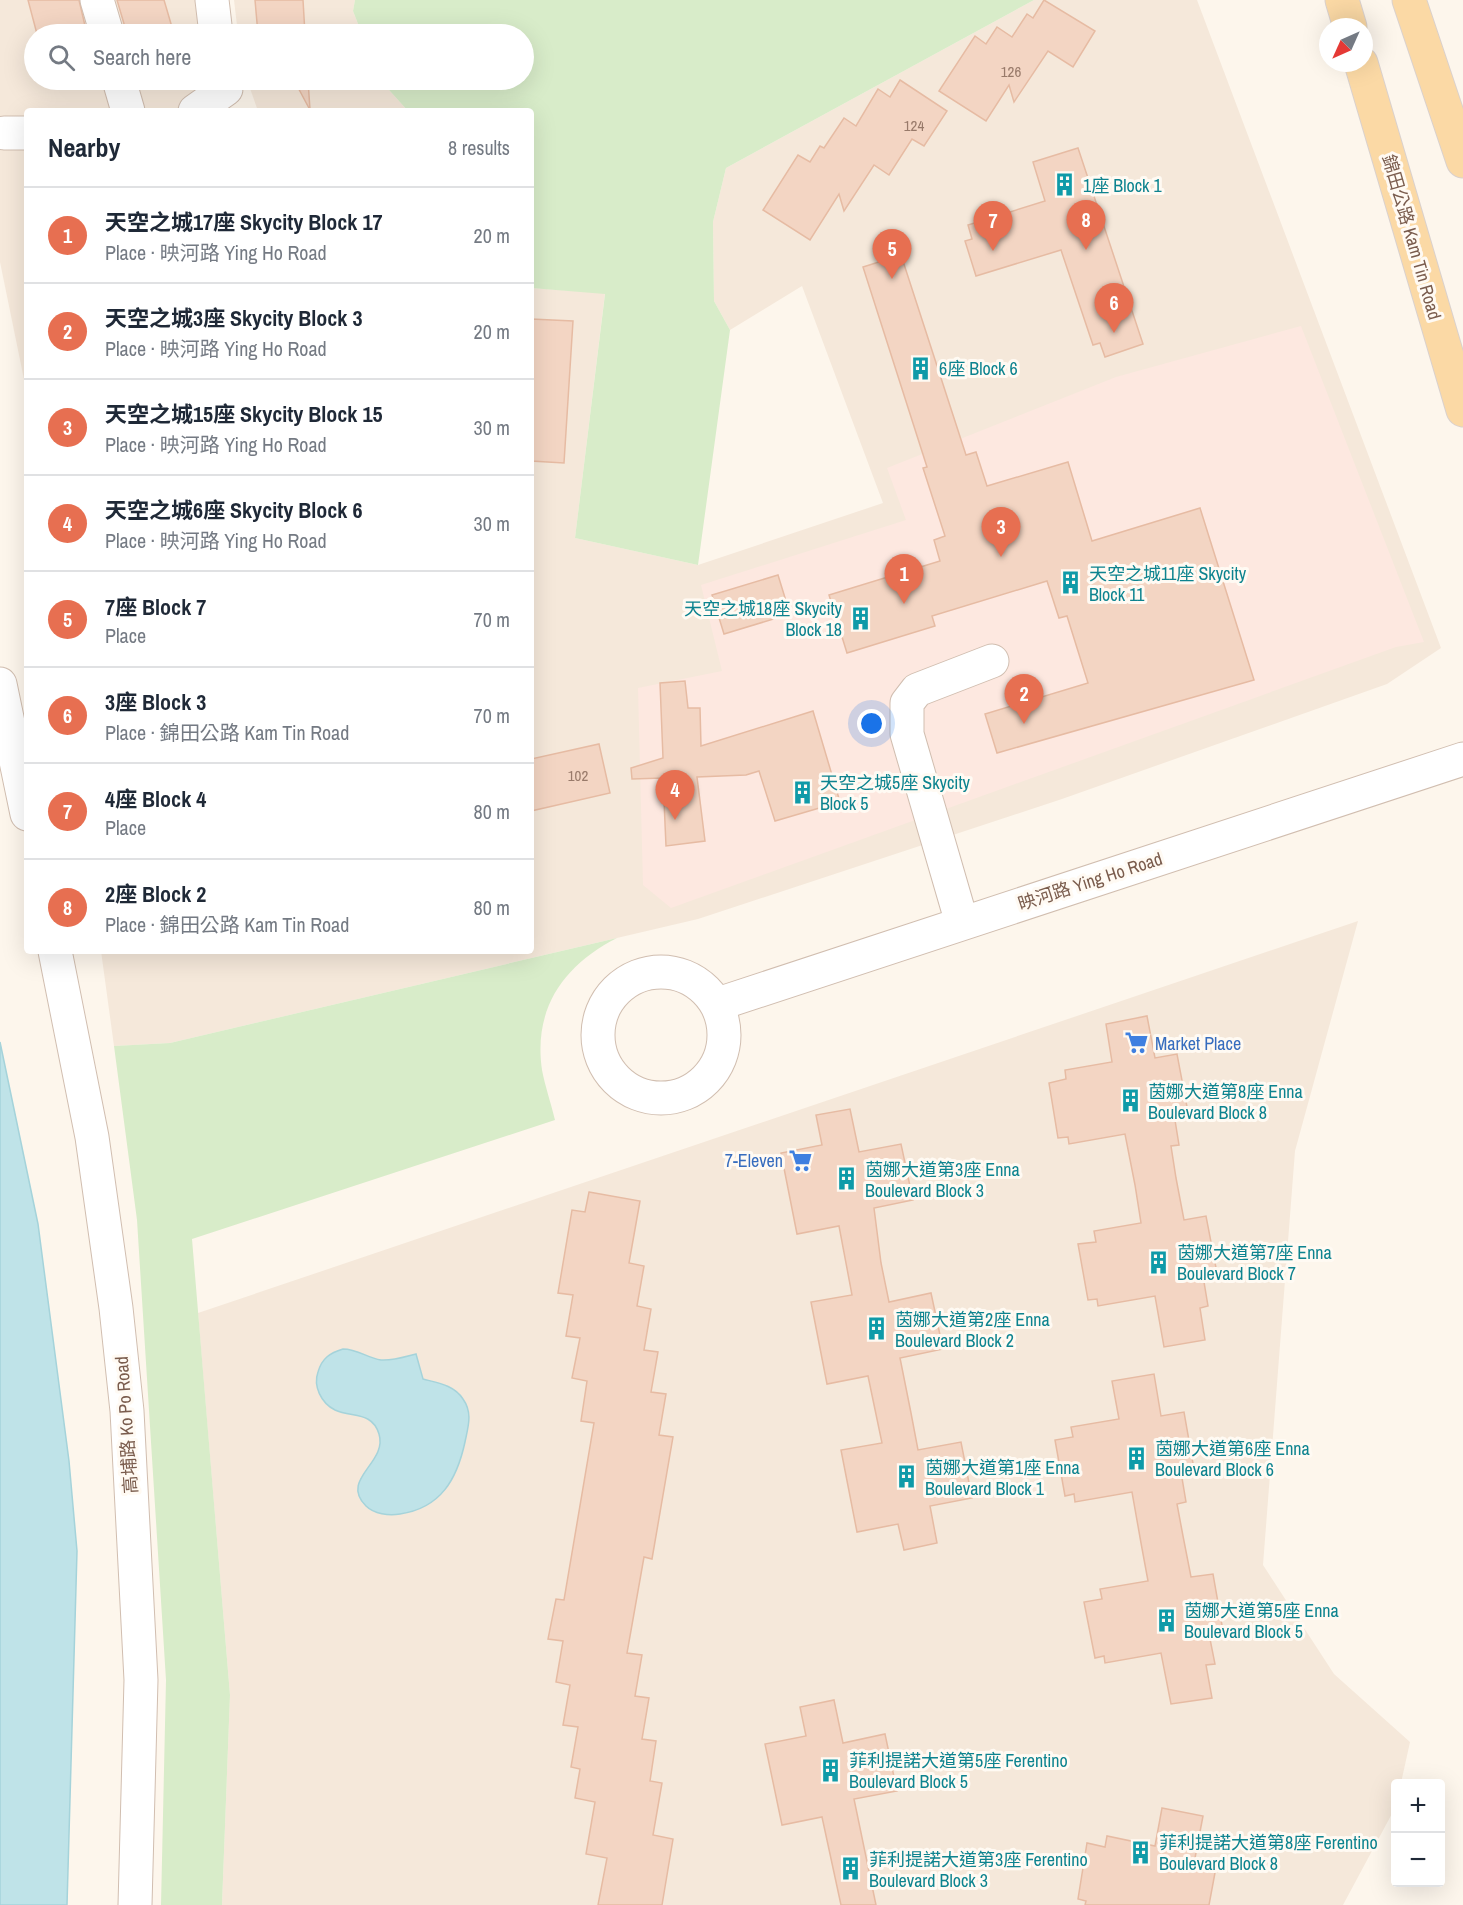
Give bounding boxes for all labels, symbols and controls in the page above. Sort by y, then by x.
north arrow [1319,18,1373,72]
search box [24,24,534,90]
icon: search [45,41,78,74]
text: Search here [93,42,191,72]
house number: 126 [1001,61,1021,82]
house number: 124 [904,115,924,136]
text: Nearby [48,130,120,165]
text: 8 results [448,134,510,161]
street label: 錦田公路 Kam Tin Road [1376,152,1448,322]
building icon: 1座 Block 1 [1052,172,1078,198]
place label: 1座 Block 1 [1083,173,1163,198]
pin: 8 [1066,200,1106,250]
pin: 7 [974,202,1012,251]
text: 天空之城17座 Skycity Block 17 [105,207,383,237]
text: 1 [63,222,72,249]
text: 20 m [474,222,510,249]
pin: 5 [872,230,912,279]
text: Place · 映河路 Ying Ho Road [105,239,327,266]
pin: 6 [1094,284,1134,333]
text: 天空之城3座 Skycity Block 3 [105,303,362,333]
text: 2 [63,318,72,345]
text: 20 m [474,318,510,345]
text: Place · 映河路 Ying Ho Road [105,335,327,362]
building icon: 6座 Block 6 [908,355,934,381]
place label: 6座 Block 6 [939,356,1018,381]
text: 天空之城15座 Skycity Block 15 [105,399,383,429]
text: 3 [63,414,72,441]
text: 30 m [474,414,510,441]
text: Place · 映河路 Ying Ho Road [105,431,327,458]
text: 天空之城6座 Skycity Block 6 [105,495,362,525]
pin: 3 [982,508,1020,557]
text: 4 [63,510,72,537]
text: 30 m [474,510,510,537]
text: Place · 映河路 Ying Ho Road [105,527,327,554]
pin: 1 [884,554,924,604]
place label: 天空之城11座 Skycity Block 11 [1089,561,1247,607]
building icon: 天空之城11座 Skycity Block 11 [1058,570,1084,596]
text: 7座 Block 7 [105,592,206,622]
place label: 天空之城18座 Skycity Block 18 [684,596,843,642]
building icon: 天空之城18座 Skycity Block 18 [847,605,873,631]
text: 5 [63,606,72,633]
text: 70 m [474,606,510,633]
text: Place [105,622,146,649]
pin: 2 [1004,674,1044,724]
text: 3座 Block 3 [105,687,206,717]
text: 6 [63,702,72,729]
text: 70 m [474,702,510,729]
your location [857,709,886,738]
text: Place · 錦田公路 Kam Tin Road [105,719,349,746]
house number: 102 [568,765,588,786]
pin: 4 [656,770,694,820]
place label: 天空之城5座 Skycity Block 5 [820,770,971,816]
building icon: 天空之城5座 Skycity Block 5 [789,779,815,805]
text: 4座 Block 4 [105,784,206,814]
text: 7 [63,798,72,825]
text: 80 m [474,798,510,825]
text: Place [105,814,146,841]
street label: 映河路 Ying Ho Road [1015,846,1165,916]
text: 2座 Block 2 [105,879,206,909]
text: 8 [63,894,72,921]
text: 80 m [474,894,510,921]
text: Place · 錦田公路 Kam Tin Road [105,911,349,938]
supermarket icon: Market Place [1124,1030,1150,1056]
place label: Market Place [1155,1031,1241,1056]
place label: 茵娜大道第8座 Enna Boulevard Block 8 [1148,1079,1303,1125]
building icon: 茵娜大道第8座 Enna Boulevard Block 8 [1117,1088,1143,1114]
supermarket icon: 7-Eleven [788,1147,814,1173]
place label: 7-Eleven [725,1148,783,1173]
place label: 茵娜大道第3座 Enna Boulevard Block 3 [865,1157,1020,1203]
building icon: 茵娜大道第3座 Enna Boulevard Block 3 [834,1166,860,1192]
place label: 茵娜大道第7座 Enna Boulevard Block 7 [1177,1240,1332,1286]
building icon: 茵娜大道第7座 Enna Boulevard Block 7 [1146,1249,1172,1275]
place label: 茵娜大道第2座 Enna Boulevard Block 2 [895,1307,1050,1353]
building icon: 茵娜大道第2座 Enna Boulevard Block 2 [864,1316,890,1342]
street label: 高埔路 Ko Po Road [109,1355,143,1495]
place label: 茵娜大道第6座 Enna Boulevard Block 6 [1155,1436,1310,1482]
building icon: 茵娜大道第6座 Enna Boulevard Block 6 [1124,1445,1150,1471]
place label: 茵娜大道第1座 Enna Boulevard Block 1 [925,1455,1080,1501]
building icon: 茵娜大道第1座 Enna Boulevard Block 1 [894,1464,920,1490]
place label: 茵娜大道第5座 Enna Boulevard Block 5 [1184,1598,1339,1644]
building icon: 茵娜大道第5座 Enna Boulevard Block 5 [1153,1607,1179,1633]
place label: 菲利提諾大道第5座 Ferentino Boulevard Block 5 [849,1748,1068,1794]
building icon: 菲利提諾大道第5座 Ferentino Boulevard Block 5 [818,1757,844,1783]
map controls [1391,1779,1445,1887]
button: + [1391,1779,1445,1833]
place label: 菲利提諾大道第8座 Ferentino Boulevard Block 8 [1159,1830,1378,1876]
button: − [1391,1833,1445,1887]
building icon: 菲利提諾大道第8座 Ferentino Boulevard Block 8 [1128,1839,1154,1865]
place label: 菲利提諾大道第3座 Ferentino Boulevard Block 3 [869,1847,1088,1893]
building icon: 菲利提諾大道第3座 Ferentino Boulevard Block 3 [838,1856,864,1882]

